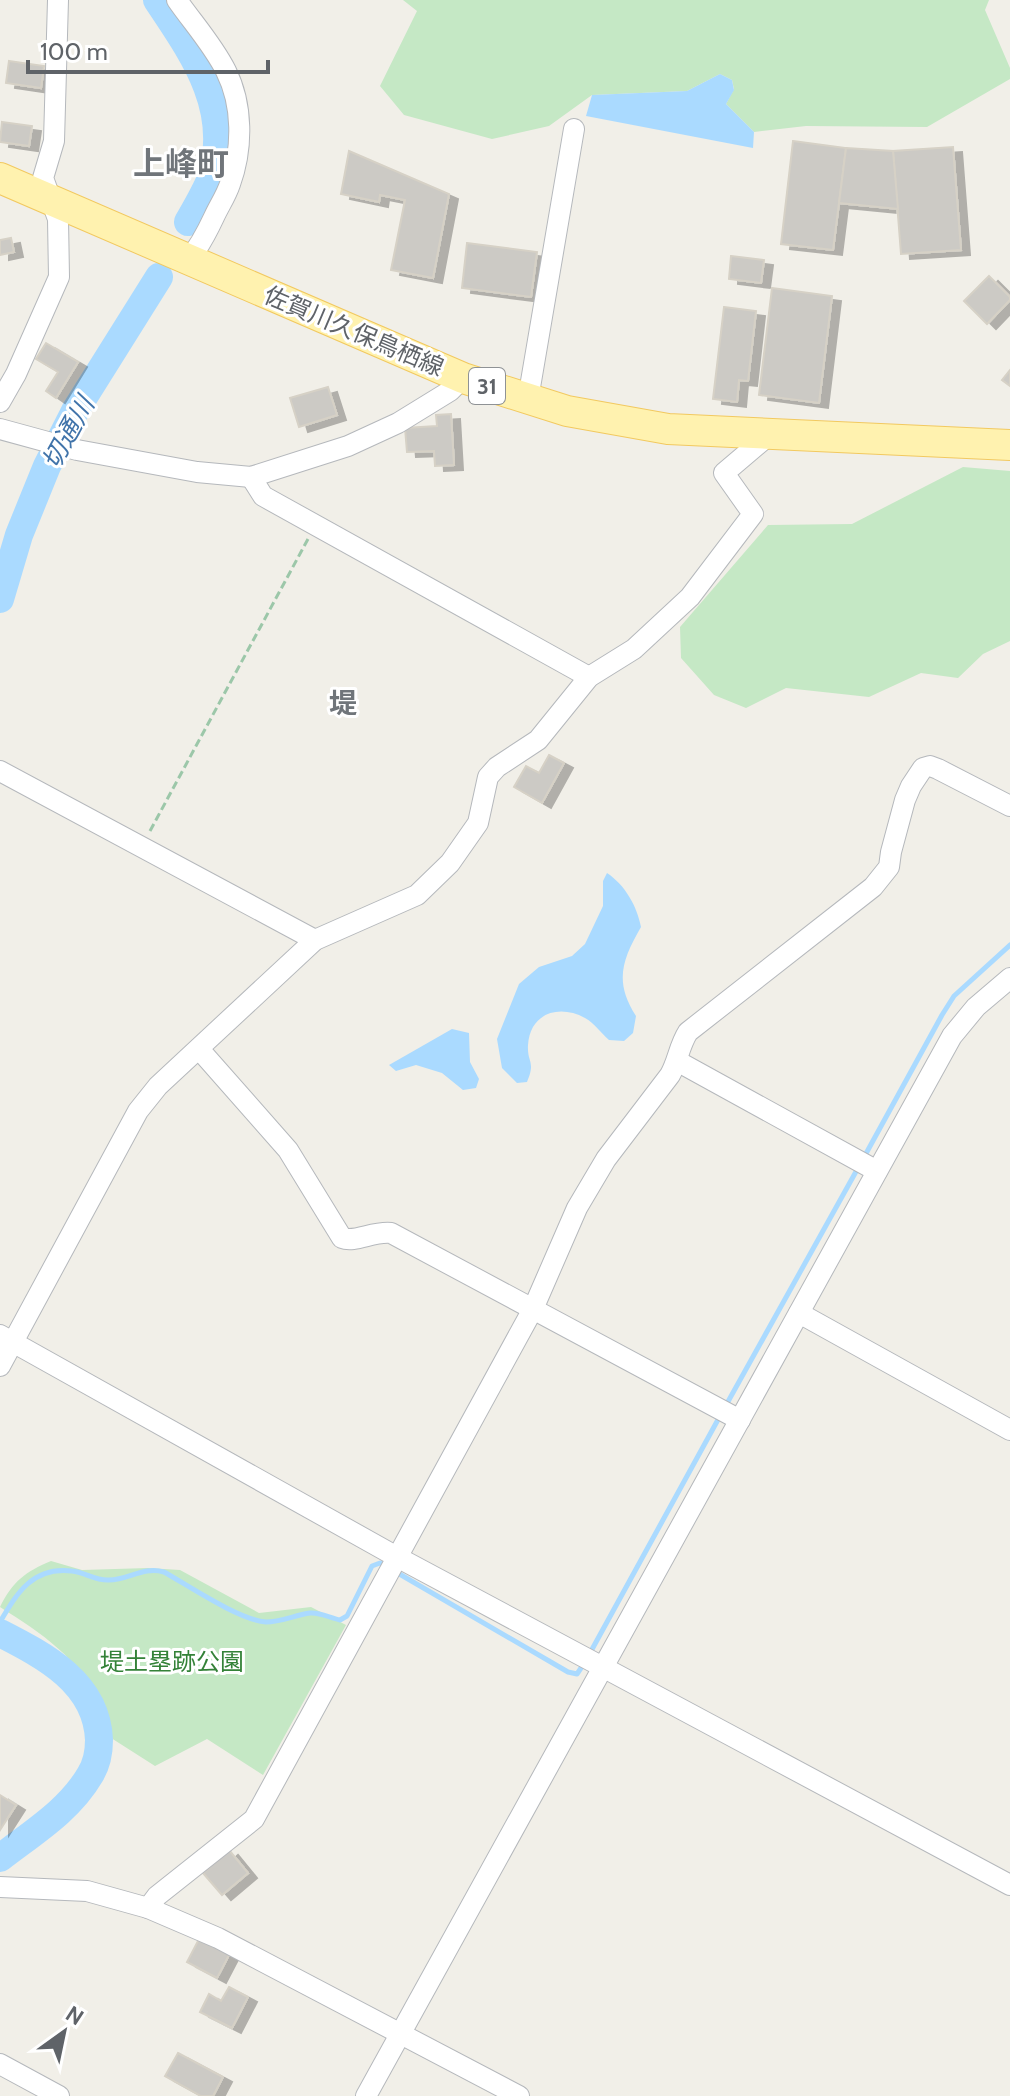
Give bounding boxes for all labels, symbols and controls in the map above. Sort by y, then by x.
scale bar [28,24,268,74]
text: 100 m [40,37,108,66]
district label: 上峰町 [133,144,229,183]
street label: 佐賀川久保鳥栖線 [260,280,448,382]
road number: 31 [469,368,505,404]
water label: 切通川 [35,389,102,475]
district label: 堤 [329,686,357,720]
park label: 堤土塁跡公園 [100,1647,244,1676]
north arrow [24,1992,104,2072]
text: N [61,2000,88,2031]

